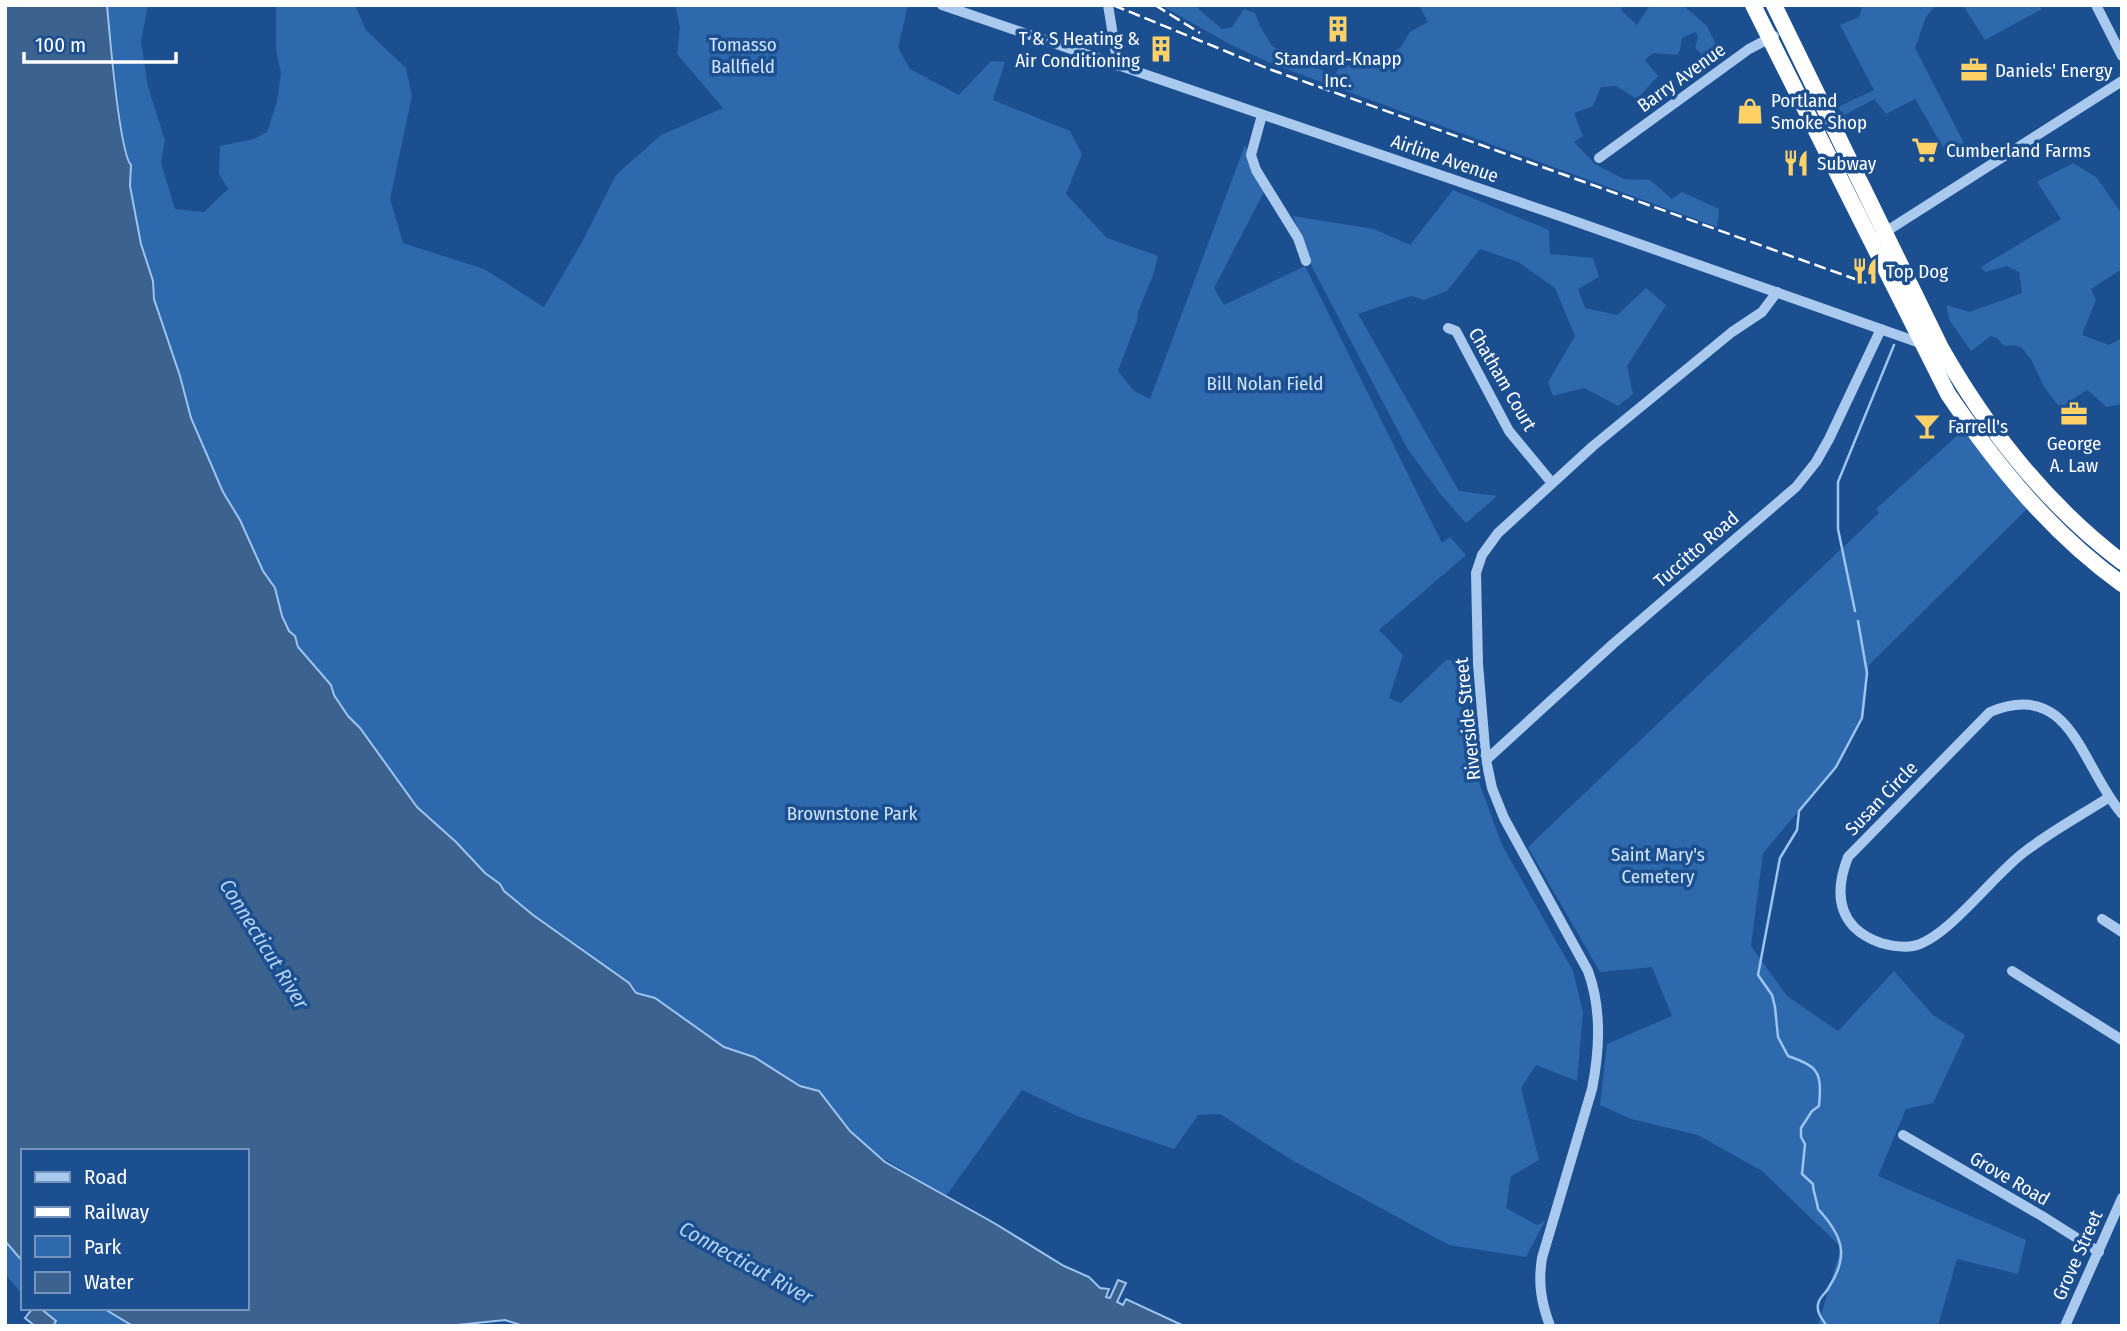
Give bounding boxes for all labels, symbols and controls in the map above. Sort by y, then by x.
building icon: Standard-Knapp Inc. [1323,14,1353,44]
scale bar [24,21,177,65]
place label: T & S Heating & Air Conditioning [1015,27,1140,72]
text: 100 m [35,32,86,58]
park label: Tomasso Ballfield [709,33,777,78]
building icon: T & S Heating & Air Conditioning [1146,34,1176,64]
street label: Barry Avenue [1633,38,1730,117]
place label: Standard-Knapp Inc. [1274,47,1402,92]
office icon: Daniels' Energy [1959,55,1989,85]
place label: Daniels' Energy [1995,59,2113,82]
place label: Portland Smoke Shop [1771,89,1867,134]
shop icon: Portland Smoke Shop [1735,96,1765,126]
street label: Airline Avenue [1388,129,1502,188]
supermarket icon: Cumberland Farms [1910,135,1940,165]
place label: Cumberland Farms [1946,139,2091,162]
restaurant icon: Subway [1781,148,1811,178]
place label: Subway [1817,152,1877,175]
restaurant icon: Top Dog [1850,256,1880,286]
place label: Top Dog [1886,260,1948,283]
street label: Chatham Court [1464,324,1542,436]
park label: Bill Nolan Field [1207,372,1323,395]
office icon: George A. Law [2059,399,2089,429]
bar icon: Farrell's [1912,411,1942,441]
place label: Farrell's [1948,415,2008,438]
place label: George A. Law [2047,432,2101,477]
street label: Tuccitto Road [1649,506,1743,592]
street label: Riverside Street [1450,656,1485,781]
street label: Susan Circle [1840,757,1922,840]
park label: Brownstone Park [787,802,917,825]
park label: Saint Mary's Cemetery [1611,843,1705,888]
water label: Connecticut River [214,874,315,1015]
street label: Grove Road [1966,1146,2054,1211]
legend [21,1149,248,1310]
text: Road [84,1164,128,1190]
text: Railway [84,1199,150,1225]
street label: Grove Street [2047,1206,2108,1304]
water label: Connecticut River [675,1216,818,1311]
text: Park [84,1234,122,1260]
text: Water [84,1269,134,1295]

